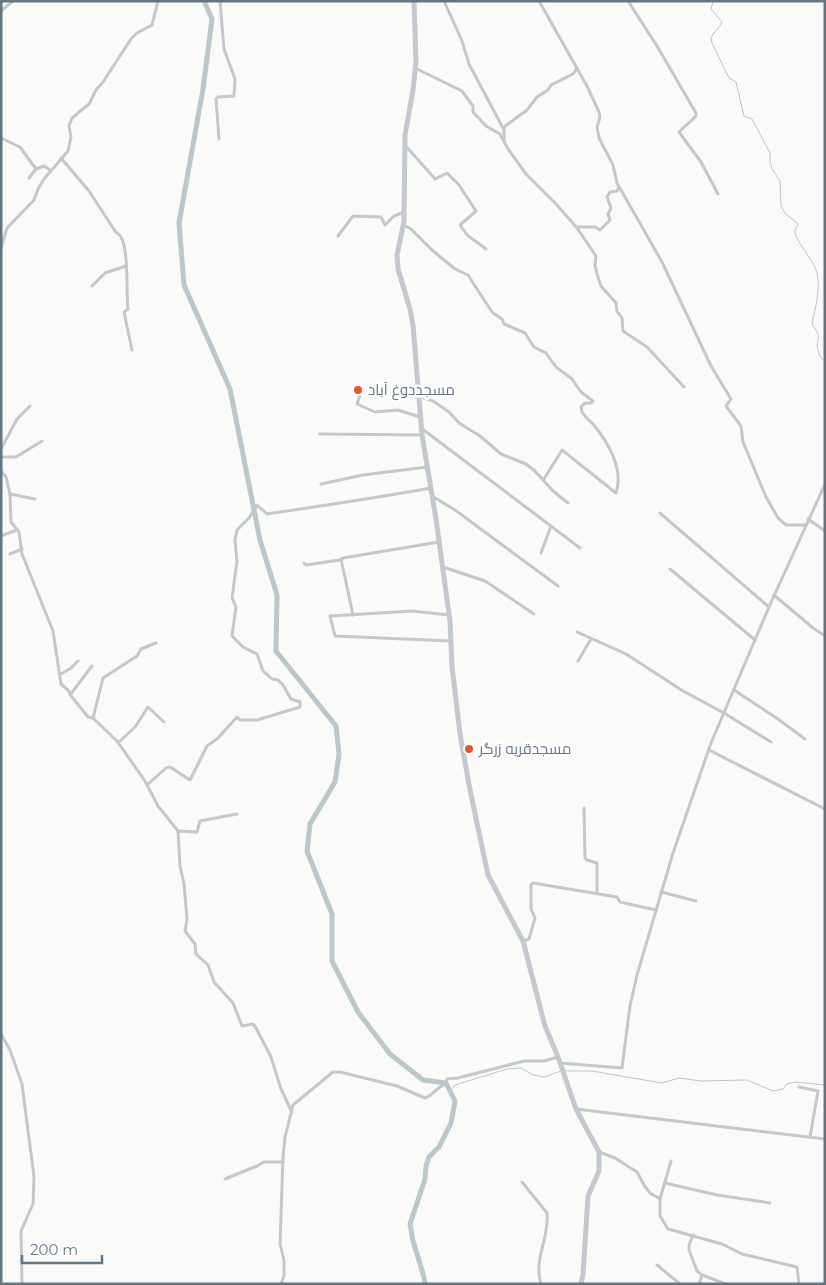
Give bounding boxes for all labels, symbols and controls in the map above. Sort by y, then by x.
place label: مسجددوغ آباد [368,380,455,401]
marker: مسجددوغ آباد [352,384,364,396]
place label: مسجدقریه زرگر [478,739,571,758]
marker: مسجدقریه زرگر [463,743,475,755]
scale bar [22,1232,102,1264]
text: 200 m [30,1240,78,1259]

